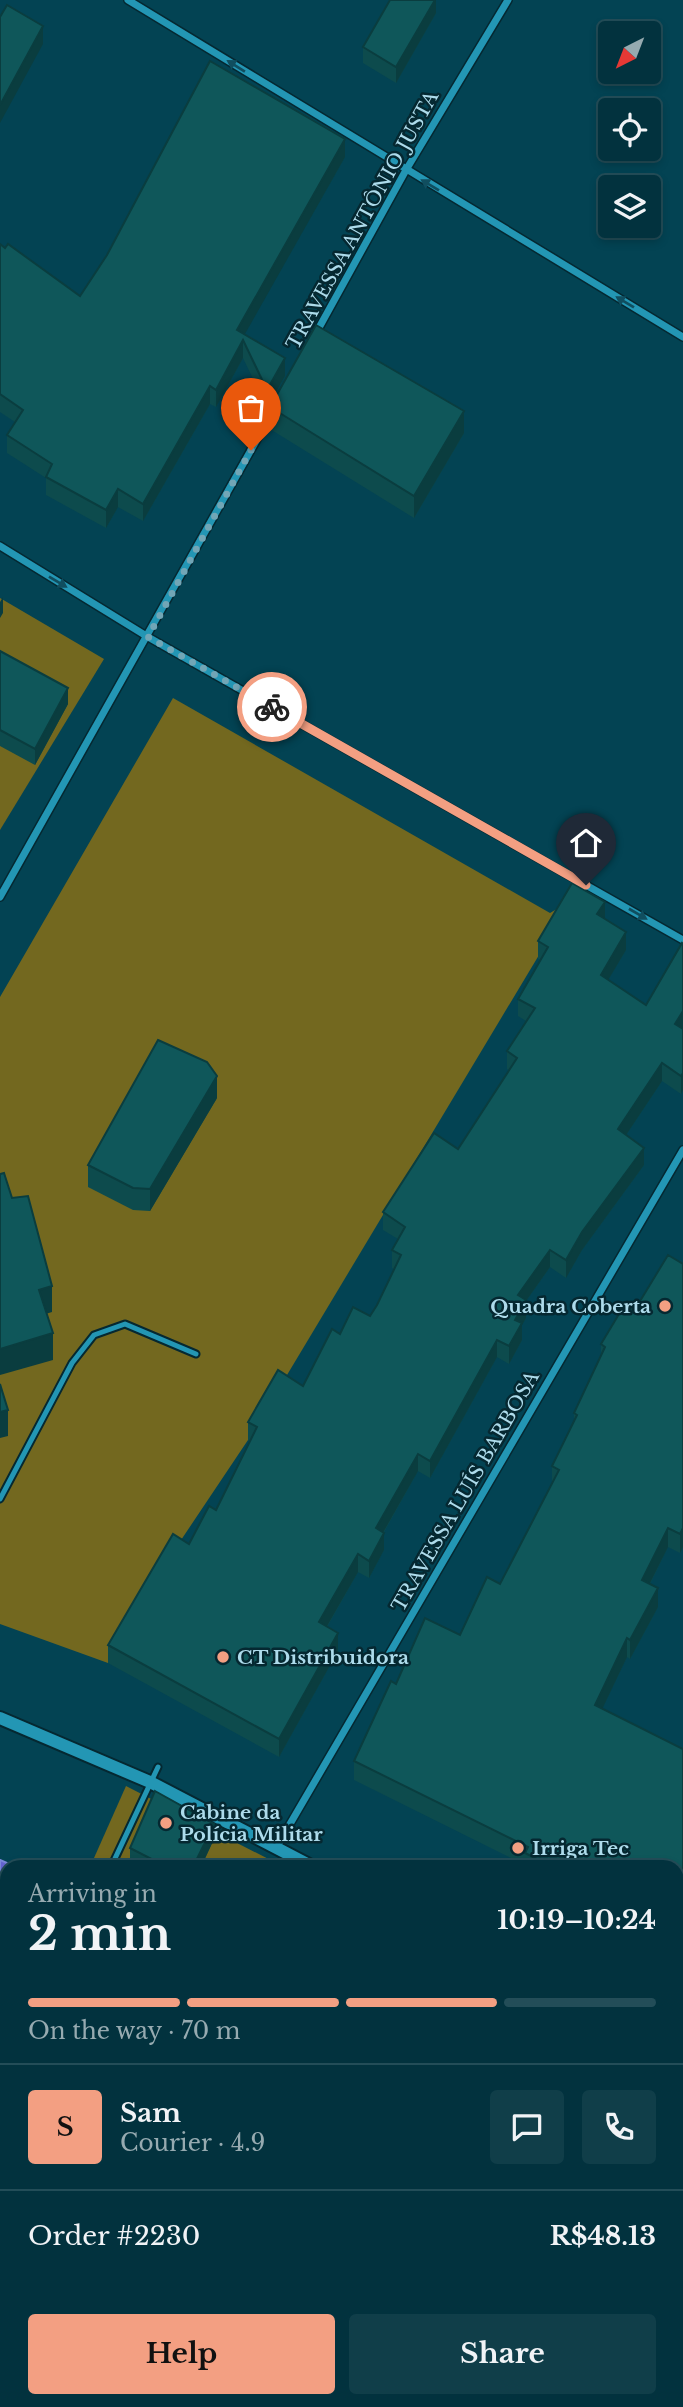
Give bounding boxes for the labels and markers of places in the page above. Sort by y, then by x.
pin [221,378,281,450]
pin [556,813,616,885]
place label: Quadra Coberta [490,1295,651,1318]
marker: Quadra Coberta [657,1298,673,1314]
place label: CT Distribuidora [237,1646,409,1669]
marker: CT Distribuidora [215,1649,231,1665]
place label: Cabine da Polícia Militar [180,1801,323,1846]
marker: Cabine da Polícia Militar [158,1815,174,1831]
place label: Irriga Tec [532,1837,629,1860]
marker: Irriga Tec [510,1840,526,1856]

